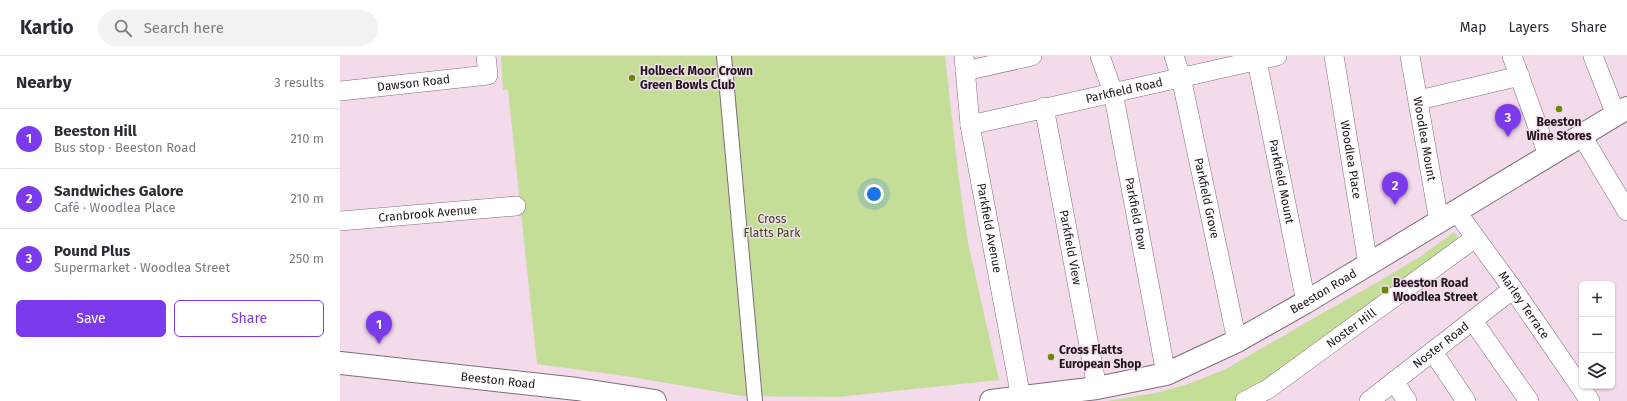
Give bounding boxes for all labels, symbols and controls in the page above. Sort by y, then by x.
search box [98,10,378,46]
text: Kartio [20,16,74,39]
icon: search [112,17,134,39]
text: Search here [144,19,224,37]
text: Map [1460,19,1486,36]
text: Layers [1508,19,1549,36]
text: Share [1571,19,1607,36]
place label: Holbeck Moor Crown Green Bowls Club [640,64,753,92]
text: Nearby [16,72,71,93]
street label: Dawson Road [376,72,451,94]
marker: Holbeck Moor Crown Green Bowls Club [627,73,637,83]
text: 3 results [274,75,324,90]
street label: Parkfield Road [1084,75,1164,106]
street label: Woodlea Mount [1410,95,1439,183]
pin: 3 [1495,104,1521,137]
marker: Beeston Wine Stores [1554,104,1564,114]
place label: Beeston Wine Stores [1526,115,1592,143]
street label: Woodlea Place [1338,119,1364,200]
text: Beeston Hill [54,122,137,140]
text: 1 [26,131,32,146]
text: 210 m [290,131,324,146]
street label: Parkfield Mount [1266,138,1297,226]
text: Bus stop · Beeston Road [54,140,196,155]
street label: Parkfield Grove [1191,157,1222,240]
pin: 2 [1382,172,1408,205]
street label: Parkfield Row [1122,176,1150,251]
text: Sandwiches Galore [54,182,184,200]
street label: Parkfield Avenue [974,182,1004,274]
your location [864,184,884,204]
text: 2 [26,191,32,206]
text: 210 m [290,191,324,206]
text: Café · Woodlea Place [54,200,176,215]
street label: Cranbrook Avenue [378,202,478,225]
street label: Parkfield View [1057,209,1085,287]
park label: Cross Flatts Park [744,212,801,240]
text: Pound Plus [54,242,130,260]
text: 3 [26,251,32,266]
text: 250 m [289,251,324,266]
text: Supermarket · Woodlea Street [54,260,230,275]
street label: Beeston Road [1287,266,1359,317]
street label: Marley Terrace [1495,269,1552,342]
place label: Beeston Road Woodlea Street [1393,276,1478,304]
map controls [1579,281,1615,389]
button: + [1579,281,1615,317]
marker: Beeston Road Woodlea Street [1380,285,1390,295]
button: Save [16,300,166,337]
button: Share [174,300,324,337]
street label: Noster Hill [1324,305,1379,351]
pin: 1 [366,311,392,344]
button: − [1579,317,1615,353]
street label: Noster Road [1410,319,1472,371]
place label: Cross Flatts European Shop [1059,343,1141,371]
marker: Cross Flatts European Shop [1046,352,1056,362]
button: layers [1579,353,1615,389]
street label: Beeston Road [460,369,536,391]

